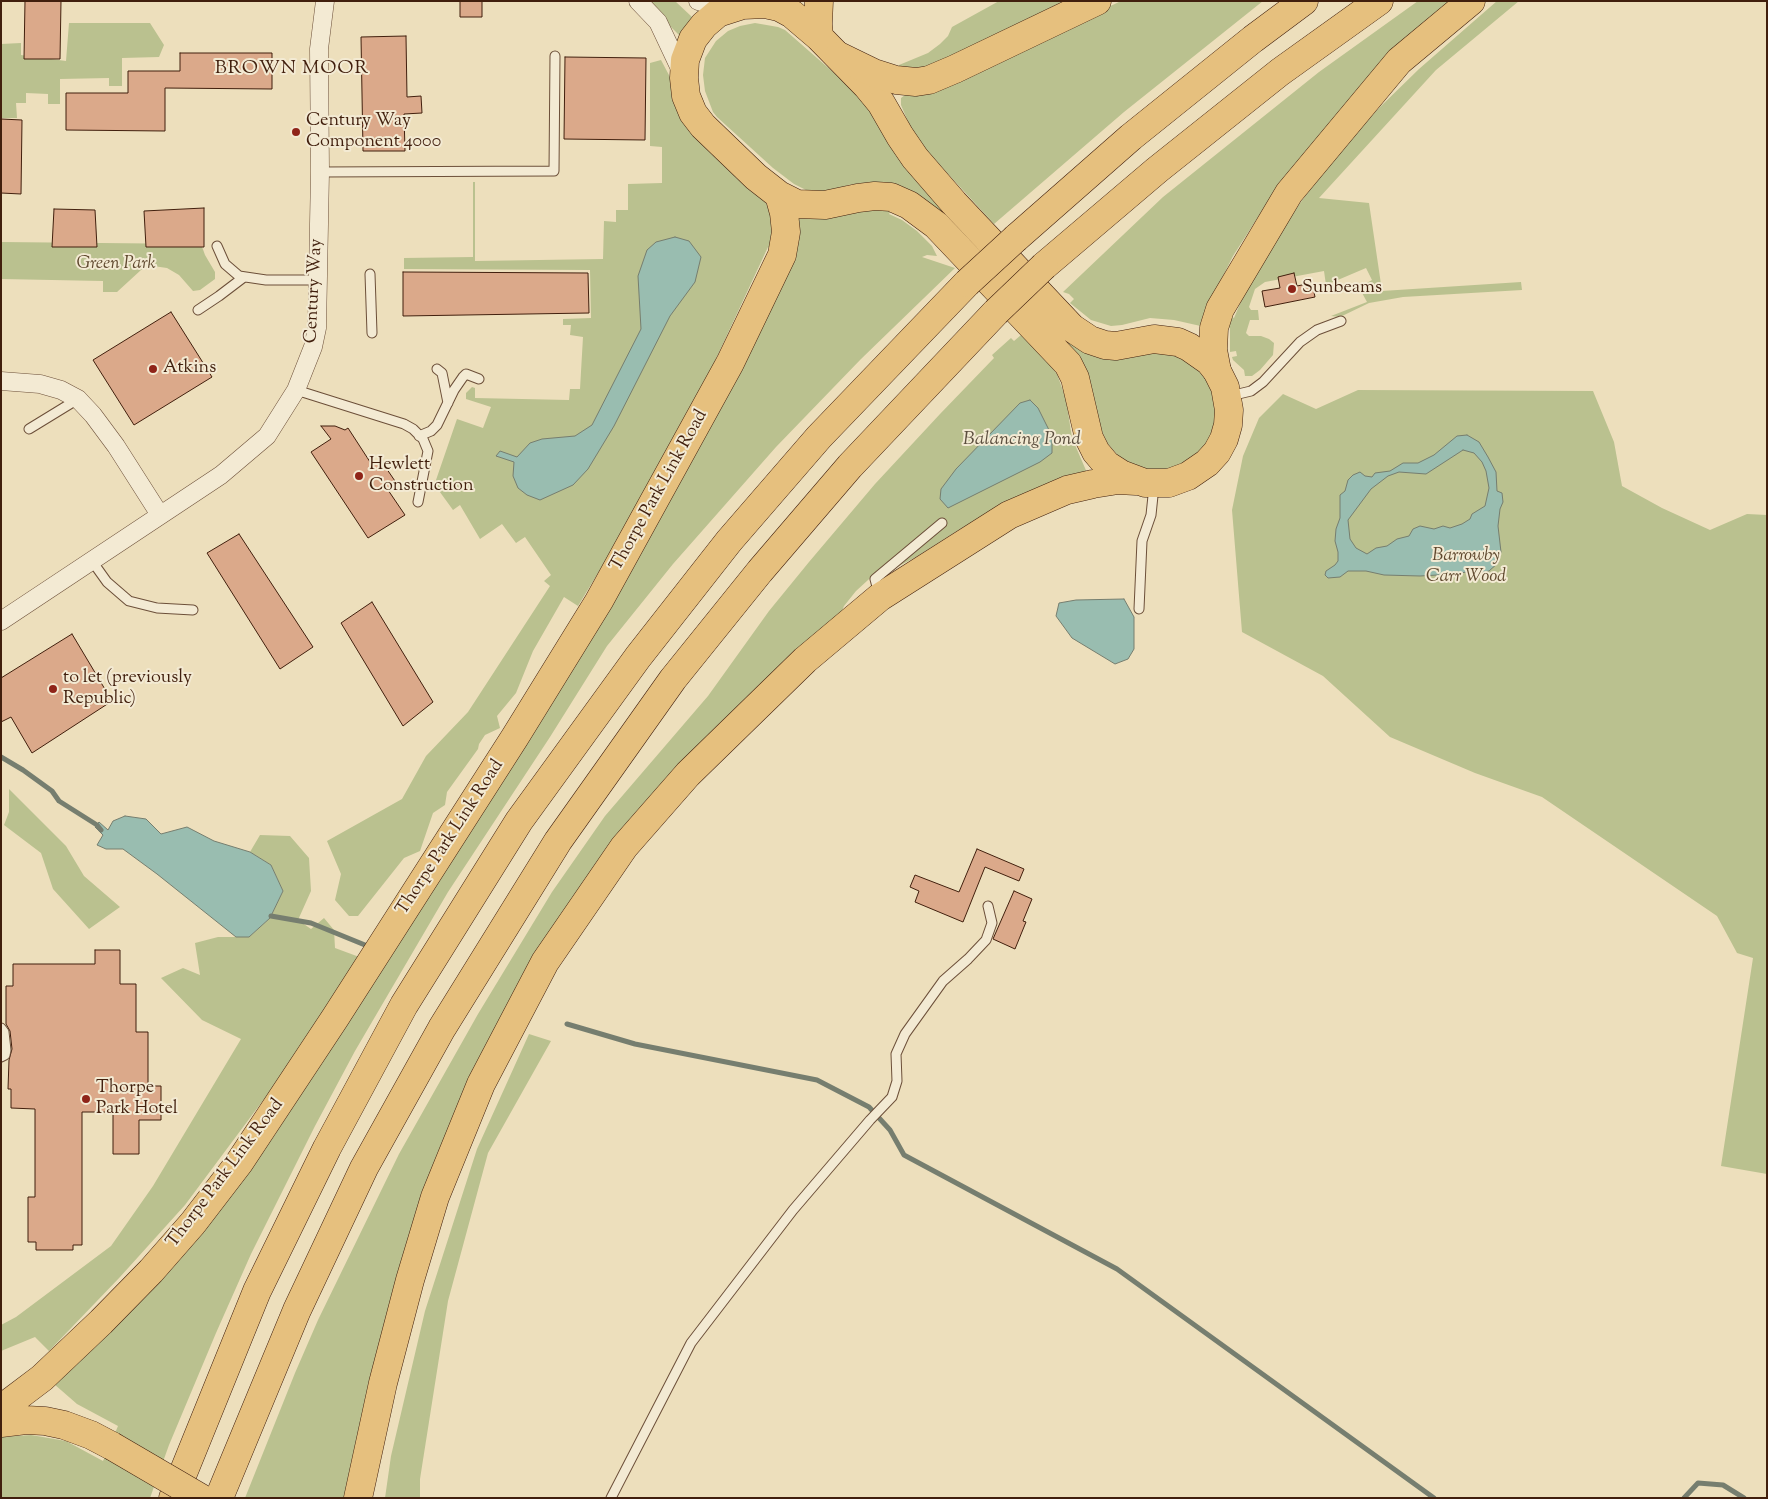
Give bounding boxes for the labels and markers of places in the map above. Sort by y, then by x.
place label: Century Way Component 4000 [306,111,441,154]
marker: Century Way Component 4000 [290,126,302,138]
place label: Sunbeams [1302,278,1382,300]
marker: Sunbeams [1286,283,1298,295]
place label: Atkins [163,358,216,380]
marker: Atkins [147,363,159,375]
place label: Hewlett Construction [369,455,474,498]
marker: Hewlett Construction [353,470,365,482]
place label: to let (previously Republic) [63,668,192,711]
marker: to let (previously Republic) [47,683,59,695]
place label: Thorpe Park Hotel [96,1078,178,1120]
marker: Thorpe Park Hotel [80,1093,92,1105]

